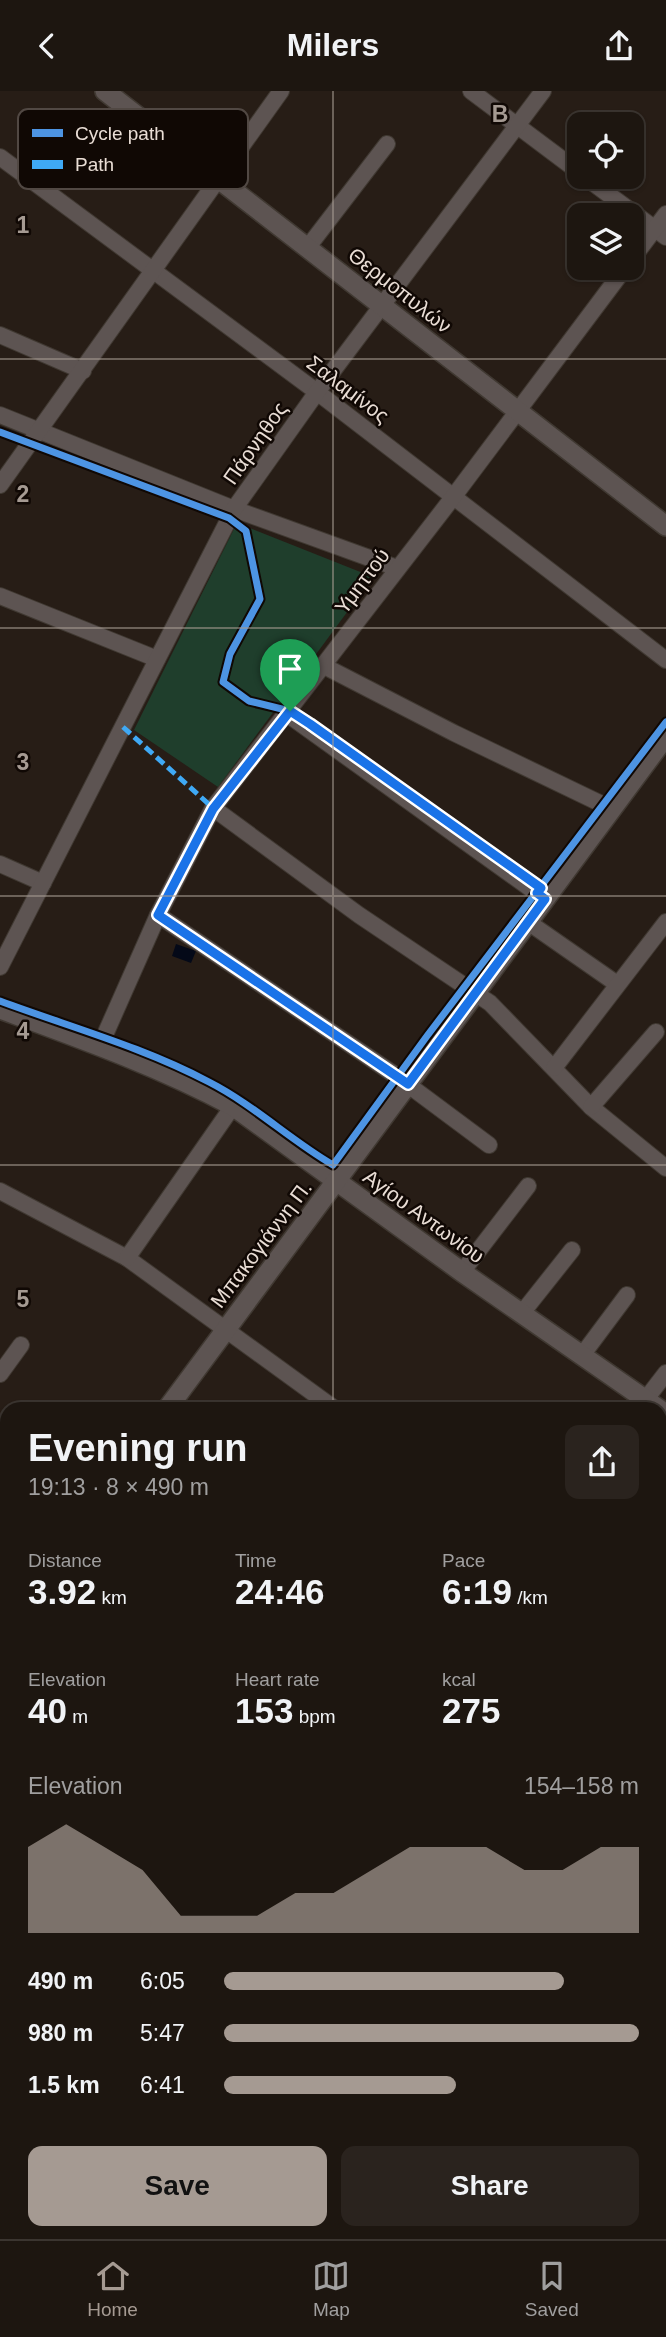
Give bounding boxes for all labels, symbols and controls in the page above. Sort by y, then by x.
icon: back [28,27,66,65]
text: Milers [287,27,379,63]
icon: share [600,27,638,65]
text: B [492,101,508,127]
legend [18,109,248,189]
map controls [567,112,644,280]
button: locate [567,112,644,189]
text: Cycle path [75,123,165,144]
text: Path [75,154,114,175]
button: layers [567,203,644,280]
text: 1 [17,212,30,238]
street label: Θερμοπυλών [344,243,456,337]
street label: Σαλαμίνος [303,351,393,427]
street label: Πάρνηθος [218,398,292,488]
text: 2 [17,481,29,507]
street label: Υμηττού [330,544,394,618]
pin [260,639,320,711]
icon: arrive [271,650,309,688]
text: 3 [17,749,29,775]
text: 4 [17,1018,30,1044]
street label: Αγίου Αντωνίου [359,1165,489,1267]
street label: Μπακογιάννη Π. [206,1176,316,1312]
text: 5 [17,1286,30,1312]
button: share [565,1425,639,1499]
text: Evening run [28,1427,248,1469]
text: 19:13 · 8 × 490 m [28,1474,209,1500]
text: Distance [28,1550,102,1571]
text: Time [235,1550,277,1571]
text: Pace [442,1550,485,1571]
text: 3.92 [28,1572,96,1611]
text: 24:46 [235,1572,325,1611]
text: 6:19 [442,1572,512,1611]
text: km [96,1587,127,1608]
text: /km [512,1587,548,1608]
text: Elevation [28,1669,106,1690]
text: Heart rate [235,1669,319,1690]
text: kcal [442,1669,476,1690]
text: 40 [28,1691,67,1730]
text: 153 [235,1691,293,1730]
text: 275 [442,1691,500,1730]
text: m [67,1706,88,1727]
text: bpm [293,1706,336,1727]
text: Elevation [28,1773,123,1799]
text: 154–158 m [524,1773,639,1799]
text: 490 m [28,1968,93,1994]
text: 6:05 [140,1968,185,1994]
text: 980 m [28,2020,93,2046]
text: 5:47 [140,2020,185,2046]
text: 1.5 km [28,2072,100,2098]
text: 6:41 [140,2072,185,2098]
button: Save [28,2146,327,2226]
button: Share [341,2146,639,2226]
tab: Home [87,2257,138,2321]
tab: Map [312,2257,350,2321]
tab: Saved [525,2257,579,2321]

